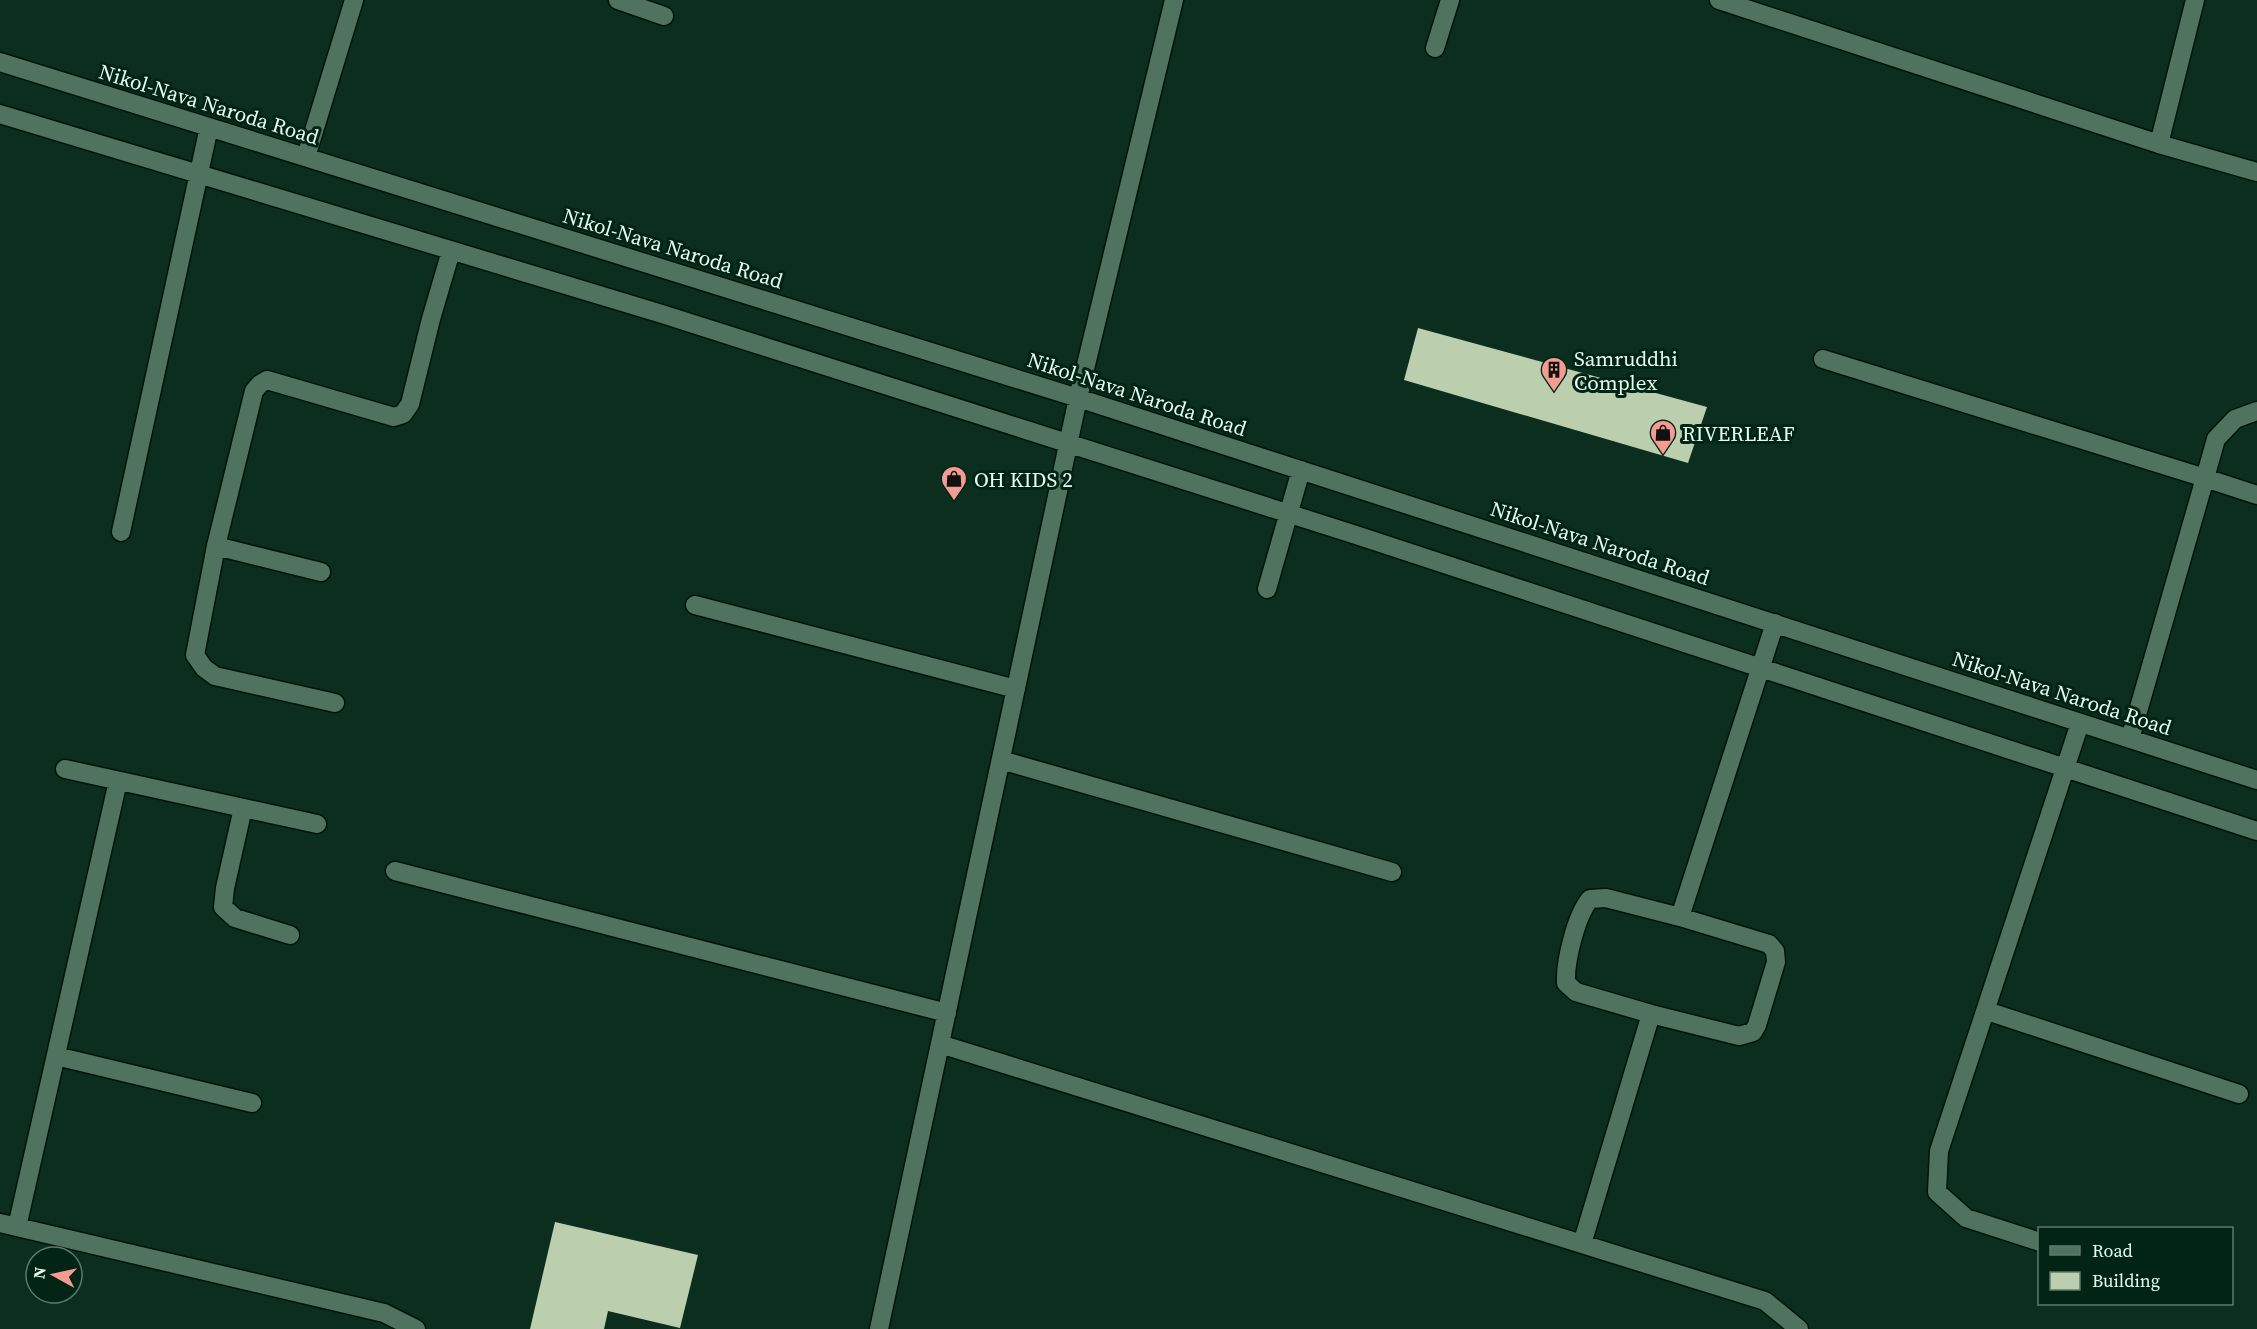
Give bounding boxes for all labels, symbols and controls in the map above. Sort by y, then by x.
street label: Nikol-Nava Naroda Road [95,57,323,151]
street label: Nikol-Nava Naroda Road [559,201,787,295]
place label: Samruddhi Complex [1574,344,1678,397]
street label: Nikol-Nava Naroda Road [1024,345,1250,443]
building icon: Samruddhi Complex [1539,355,1569,393]
shop icon: RIVERLEAF [1648,418,1678,456]
place label: RIVERLEAF [1682,419,1795,448]
shop icon: OH KIDS 2 [939,464,969,502]
place label: OH KIDS 2 [974,465,1073,494]
street label: Nikol-Nava Naroda Road [1487,494,1713,592]
street label: Nikol-Nava Naroda Road [1949,644,2175,742]
legend [2038,1227,2233,1305]
text: Road [2092,1238,2133,1263]
north arrow [24,1245,84,1305]
text: N [27,1265,51,1280]
text: Building [2092,1268,2160,1293]

